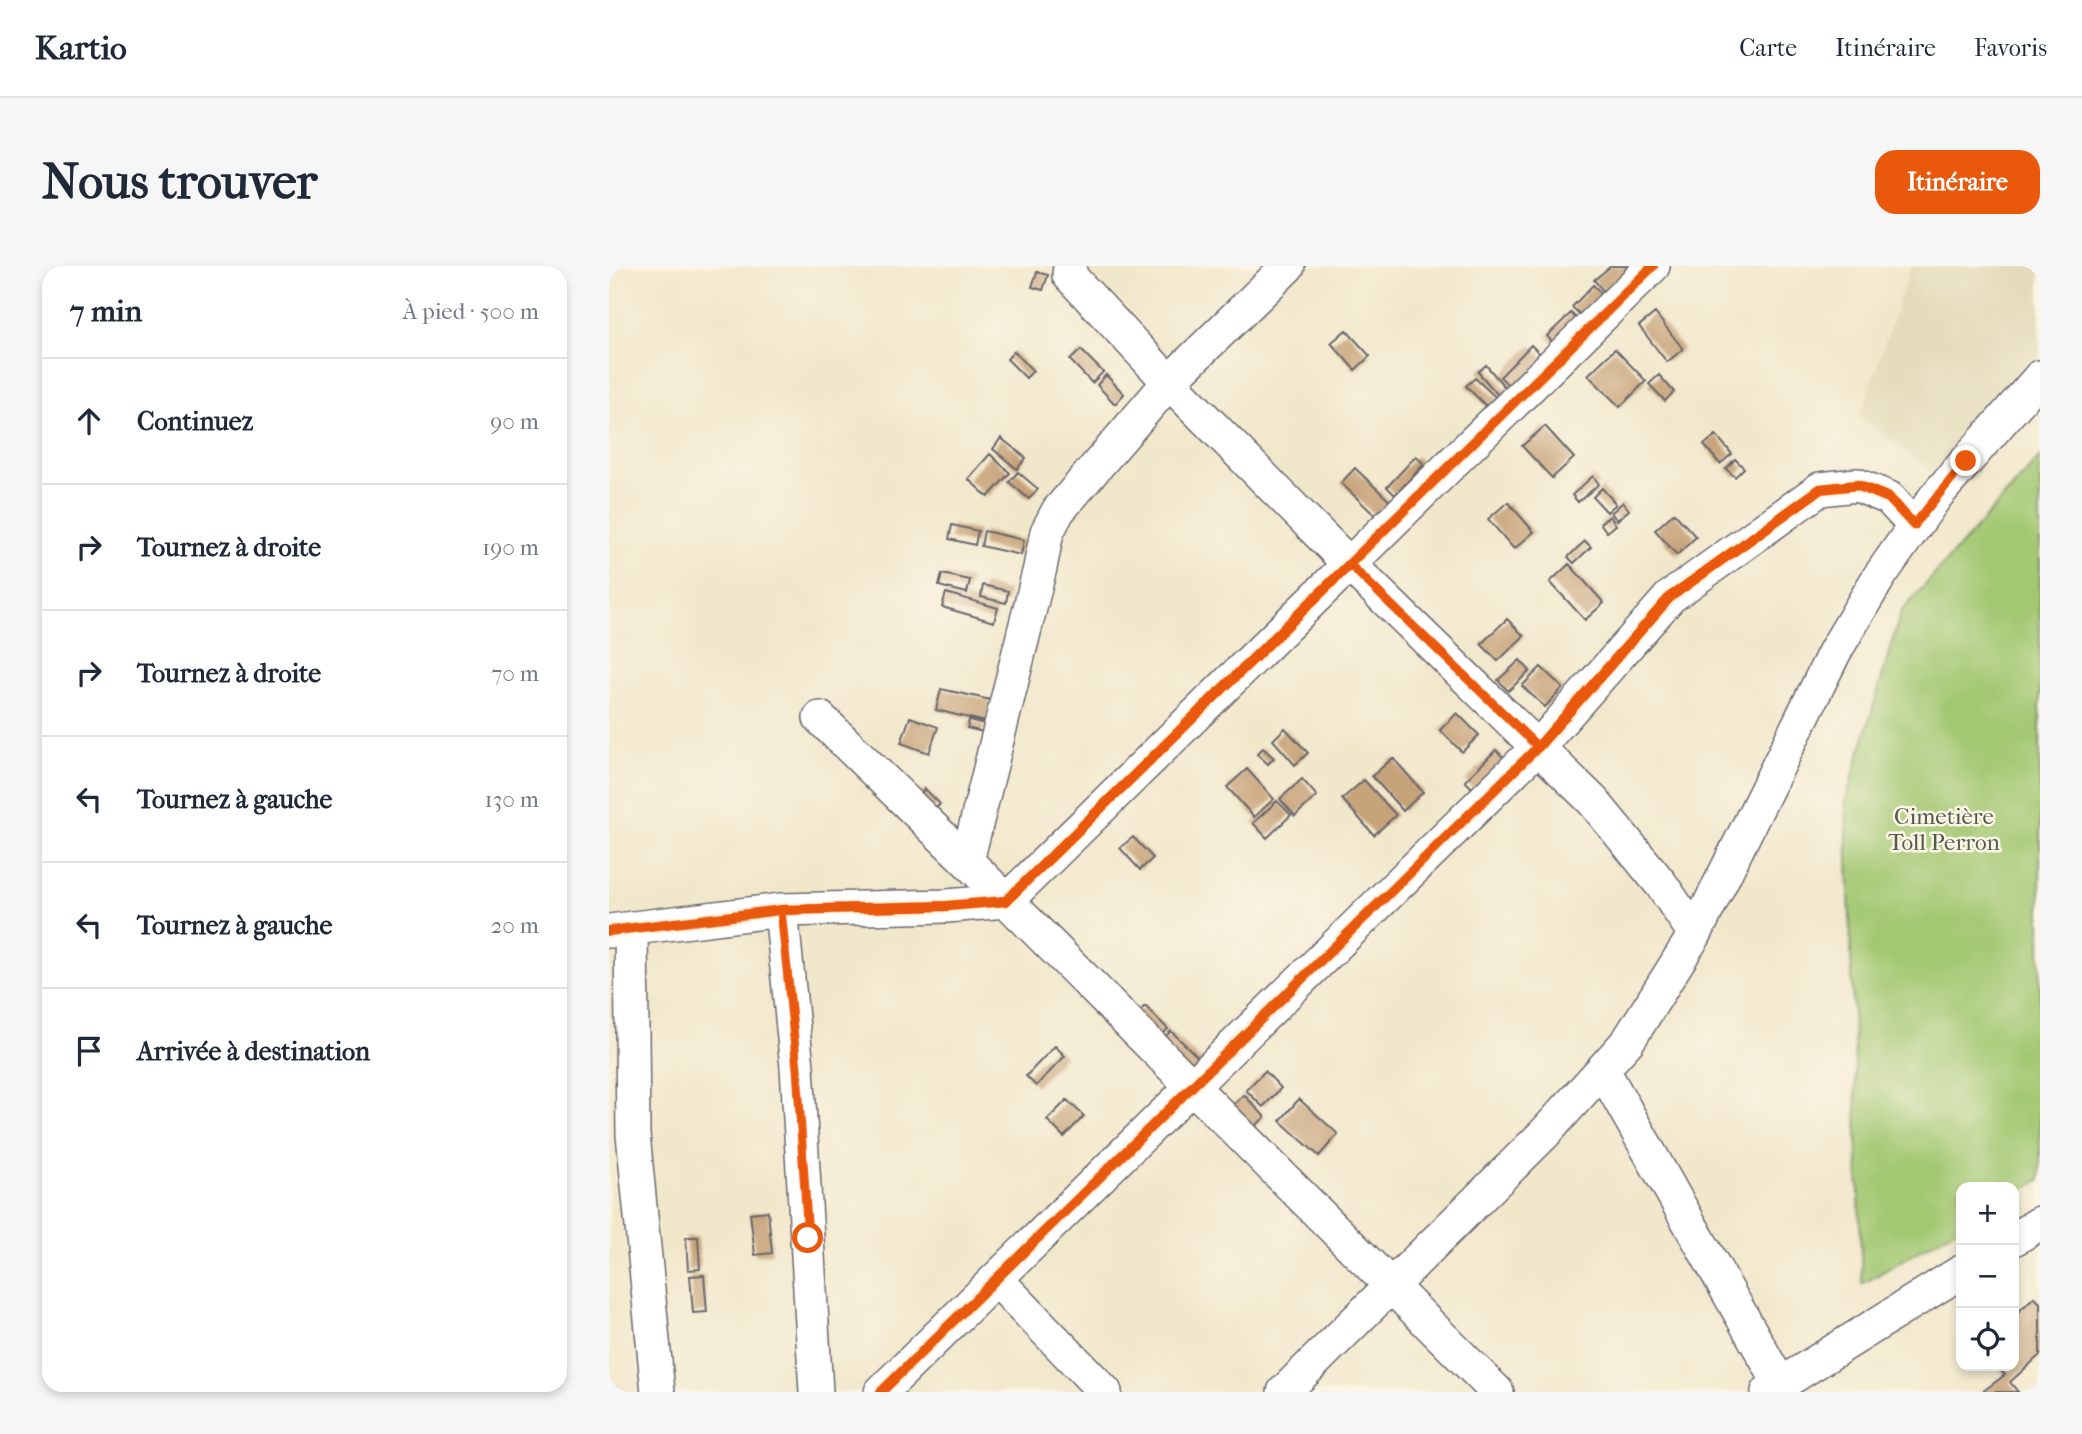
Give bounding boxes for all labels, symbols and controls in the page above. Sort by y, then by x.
text: Kartio [35,29,127,68]
text: Carte [1739,34,1797,62]
text: Itinéraire [1835,34,1936,62]
text: Favoris [1974,34,2047,62]
button: Itinéraire [1875,150,2040,214]
text: Nous trouver [42,153,317,211]
text: 7 min [70,294,142,329]
text: À pied · 500 m [402,298,539,325]
icon: ahead [70,402,108,440]
text: Continuez [137,406,253,437]
text: 90 m [490,408,539,435]
route end [1950,445,1981,476]
icon: right [70,528,108,566]
text: Tournez à droite [137,532,321,563]
text: 190 m [482,534,539,561]
icon: right [70,654,108,692]
text: Tournez à droite [137,658,321,689]
text: 70 m [491,660,539,687]
icon: left [70,780,108,818]
text: Tournez à gauche [137,784,332,815]
text: 130 m [485,786,539,813]
park label: Cimetière Toll Perron [1888,803,2000,856]
icon: left [70,906,108,944]
text: Tournez à gauche [137,910,332,941]
text: 20 m [490,912,539,939]
icon: arrive [70,1032,108,1070]
text: Arrivée à destination [137,1036,370,1067]
map controls [1956,1182,2019,1371]
button: + [1956,1182,2019,1245]
route start [792,1222,823,1253]
button: − [1956,1245,2019,1308]
button: locate [1956,1308,2019,1371]

